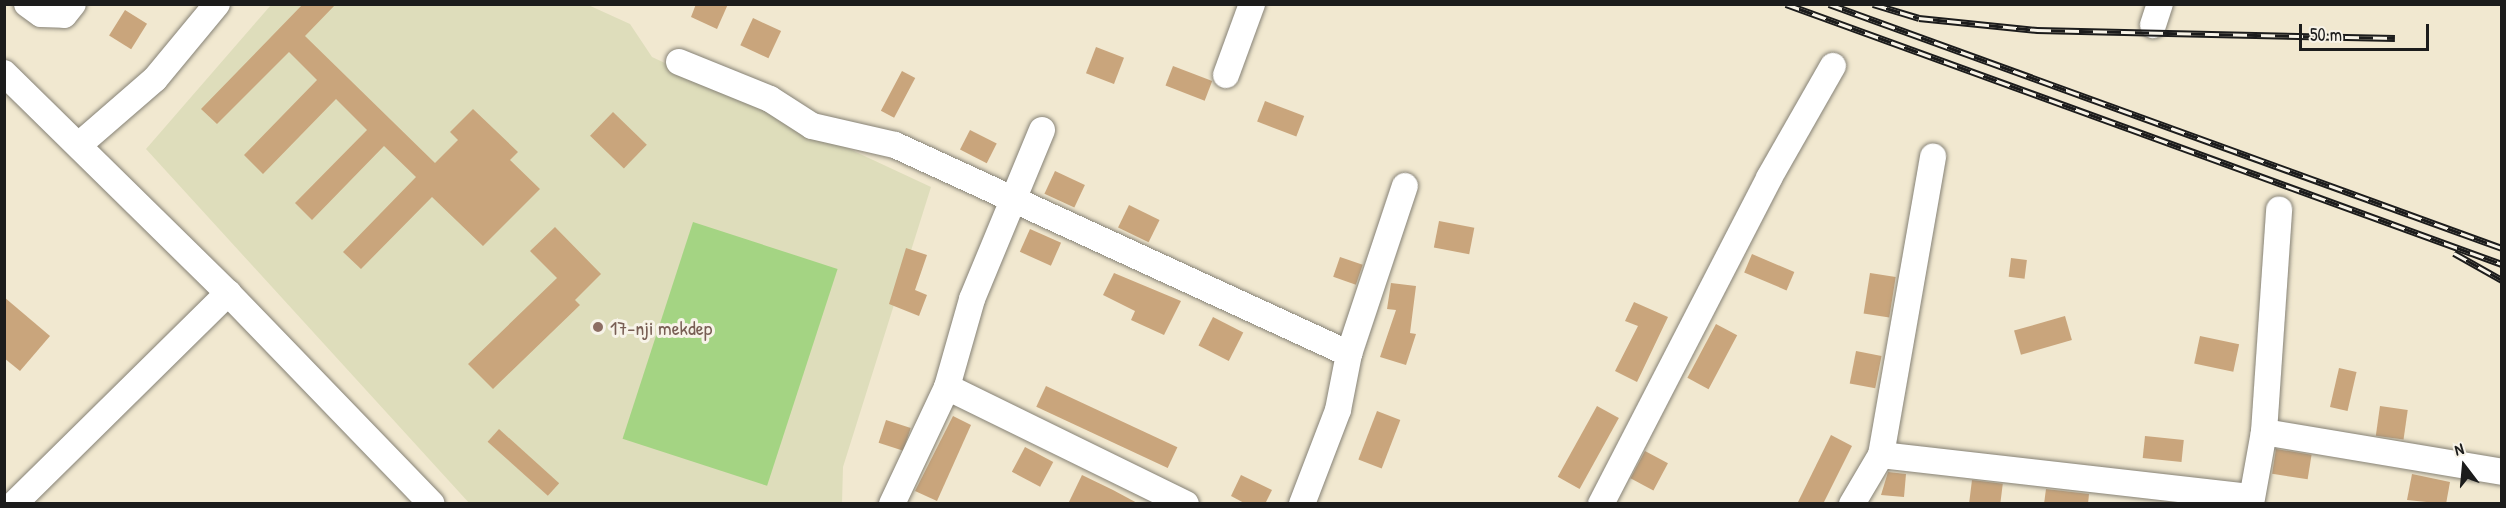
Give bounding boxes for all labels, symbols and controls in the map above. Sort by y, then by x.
scale bar [2302,12,2432,50]
text: 50 m [2310,22,2342,47]
place label: 17-nji mekdep [610,315,712,339]
marker: 17-nji mekdep [591,320,605,334]
north arrow [2434,436,2494,496]
text: N [2452,437,2466,460]

